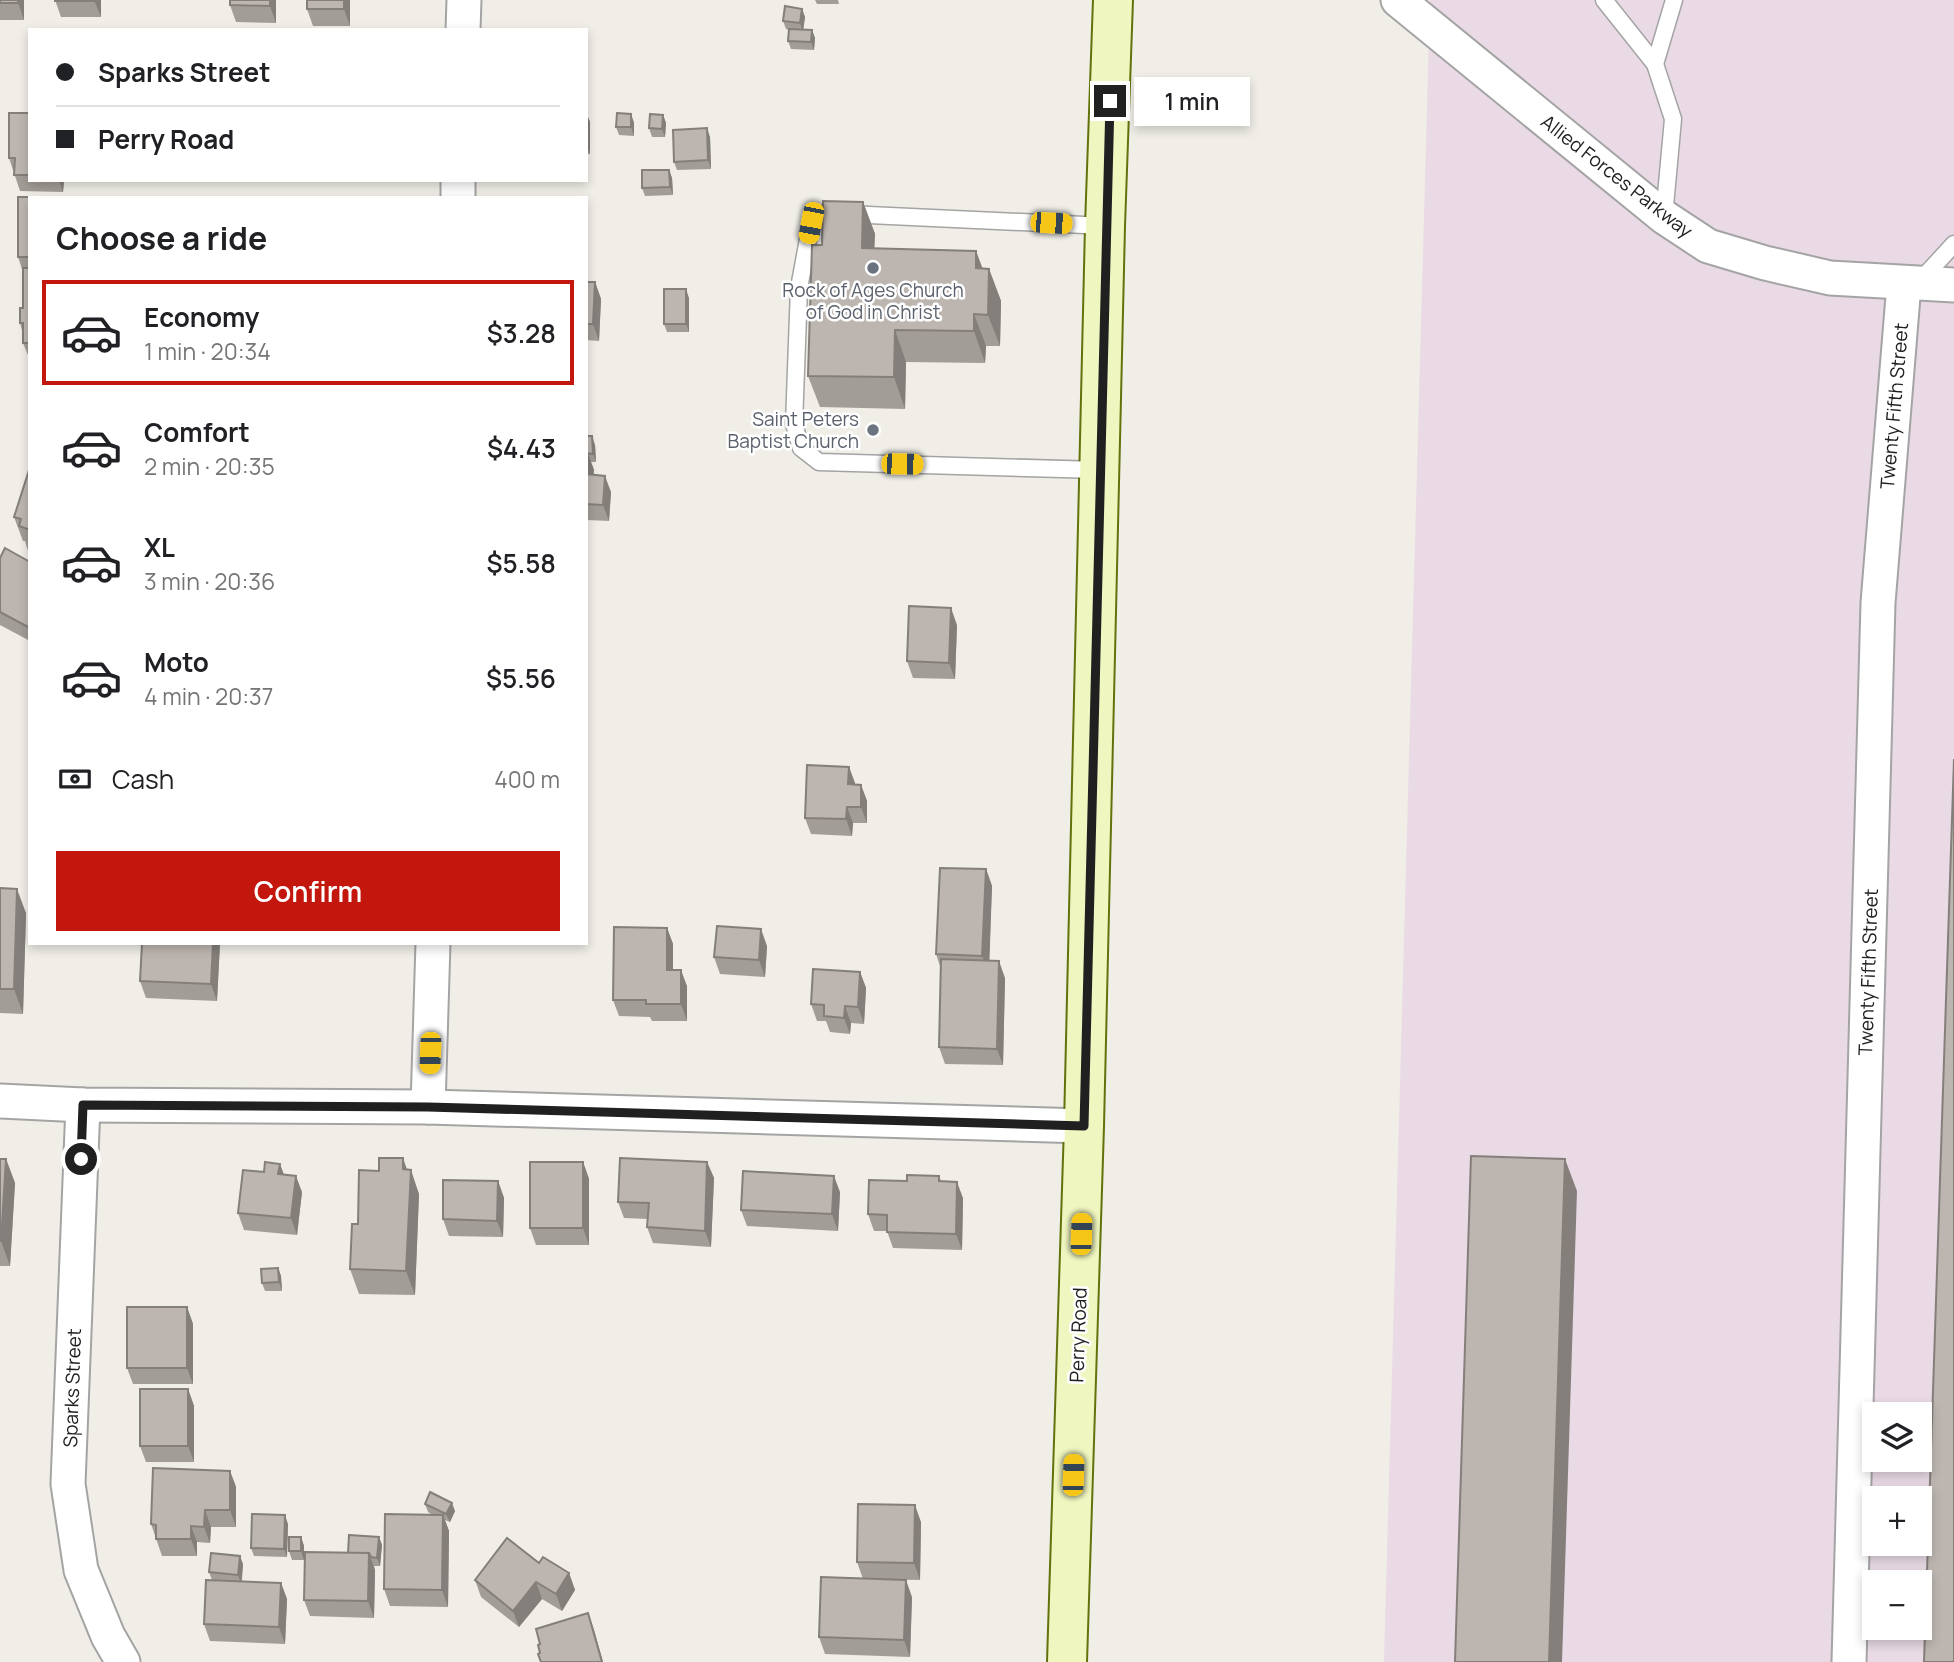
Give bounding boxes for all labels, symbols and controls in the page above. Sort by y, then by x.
text: Sparks Street [98,54,271,90]
callout: 1 min [1134,76,1250,126]
route end [1094,85,1126,117]
text: 1 min [1165,85,1219,117]
street label: Allied Forces Parkway [1536,109,1698,243]
text: Perry Road [98,121,234,157]
car [797,200,826,246]
car [1030,211,1073,235]
text: Choose a ride [56,216,267,260]
marker: Rock of Ages Church of God in Christ [865,260,881,276]
place label: Rock of Ages Church of God in Christ [782,277,964,325]
text: Economy [144,299,259,335]
icon: car [60,301,123,364]
text: $3.28 [487,315,556,351]
street label: Twenty Fifth Street [1874,322,1914,490]
text: 1 min · 20:34 [144,335,271,367]
place label: Saint Peters Baptist Church [727,406,859,454]
text: Comfort [144,414,250,450]
icon: car [60,416,123,479]
marker: Saint Peters Baptist Church [865,422,881,438]
text: $4.43 [487,430,556,466]
text: 2 min · 20:35 [144,450,275,482]
car [881,453,924,475]
text: XL [144,529,175,565]
icon: car [60,531,123,594]
text: $5.58 [487,545,556,581]
text: 3 min · 20:36 [144,565,275,597]
text: Moto [144,644,209,680]
icon: car [60,646,123,709]
text: $5.56 [486,660,556,696]
text: 4 min · 20:37 [144,680,273,712]
icon: cash [56,760,94,798]
text: Cash [112,761,174,797]
text: 400 m [494,763,560,795]
button: Confirm [56,851,560,931]
street label: Twenty Fifth Street [1852,888,1884,1056]
car [419,1032,442,1074]
route start [65,1143,97,1175]
car [1070,1213,1093,1255]
street label: Perry Road [1063,1287,1093,1383]
street label: Sparks Street [57,1328,87,1448]
map controls [1862,1402,1932,1640]
button: layers [1862,1402,1932,1472]
car [1062,1454,1085,1496]
button: + [1862,1486,1932,1556]
button: − [1862,1570,1932,1640]

